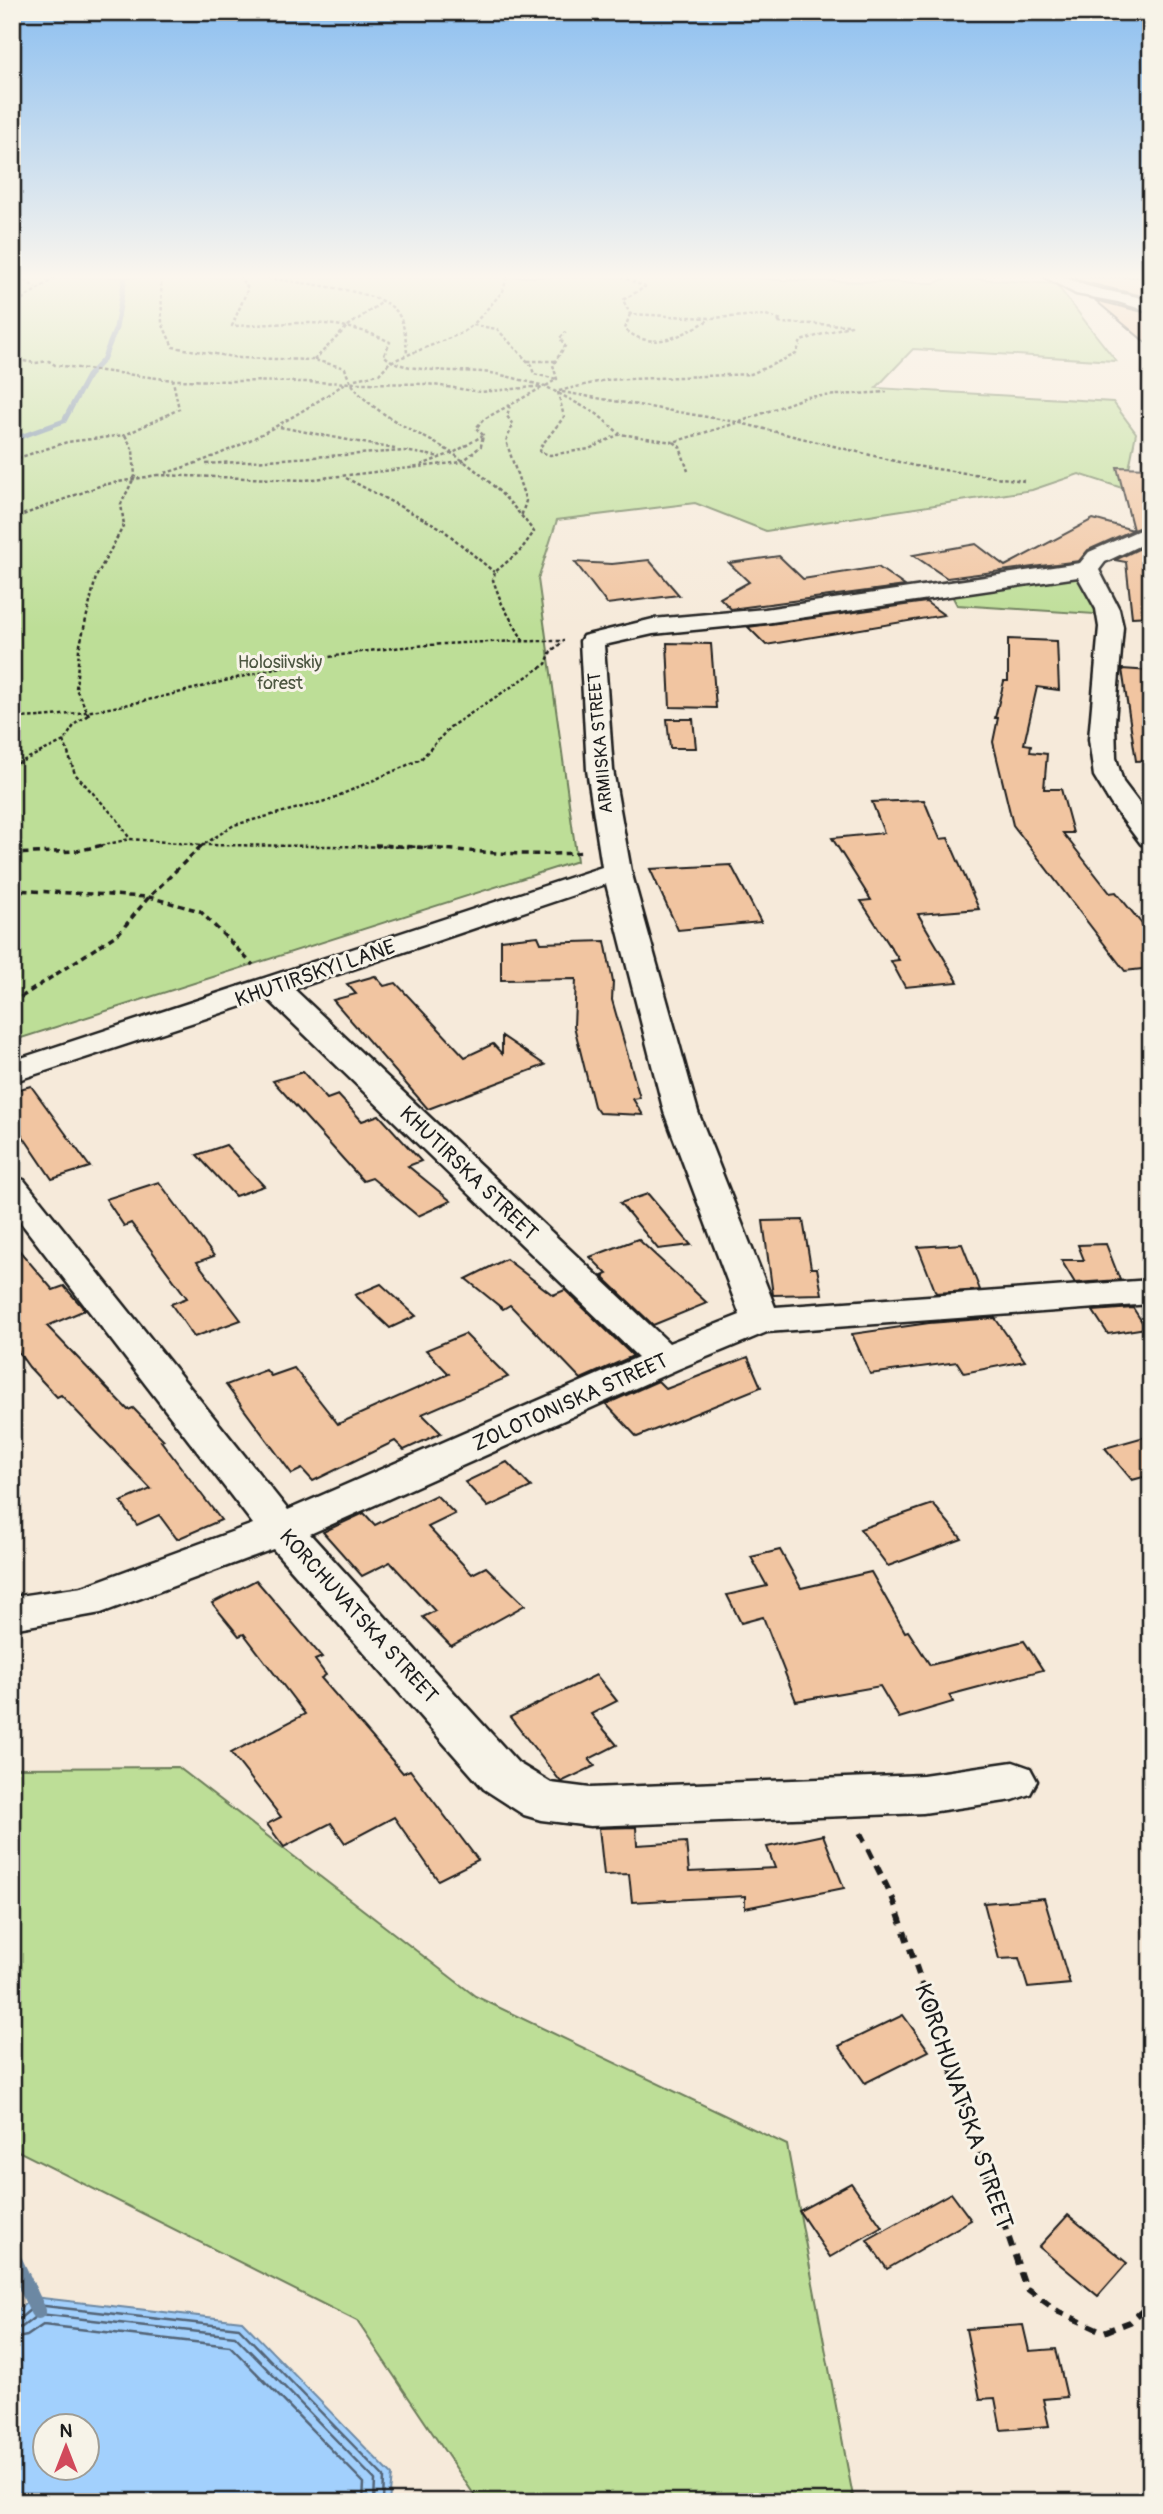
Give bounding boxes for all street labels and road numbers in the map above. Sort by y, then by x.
street label: ARMIISKA STREET [583,671,618,815]
street label: KHUTIRSKYI LANE [231,933,399,1014]
street label: KHUTIRSKA STREET [394,1100,544,1247]
street label: ZOLOTONISKA STREET [469,1347,672,1458]
street label: KORCHUVATSKA STREET [273,1524,444,1709]
street label: KORCHUVATSKA STREET [908,1980,1019,2233]

